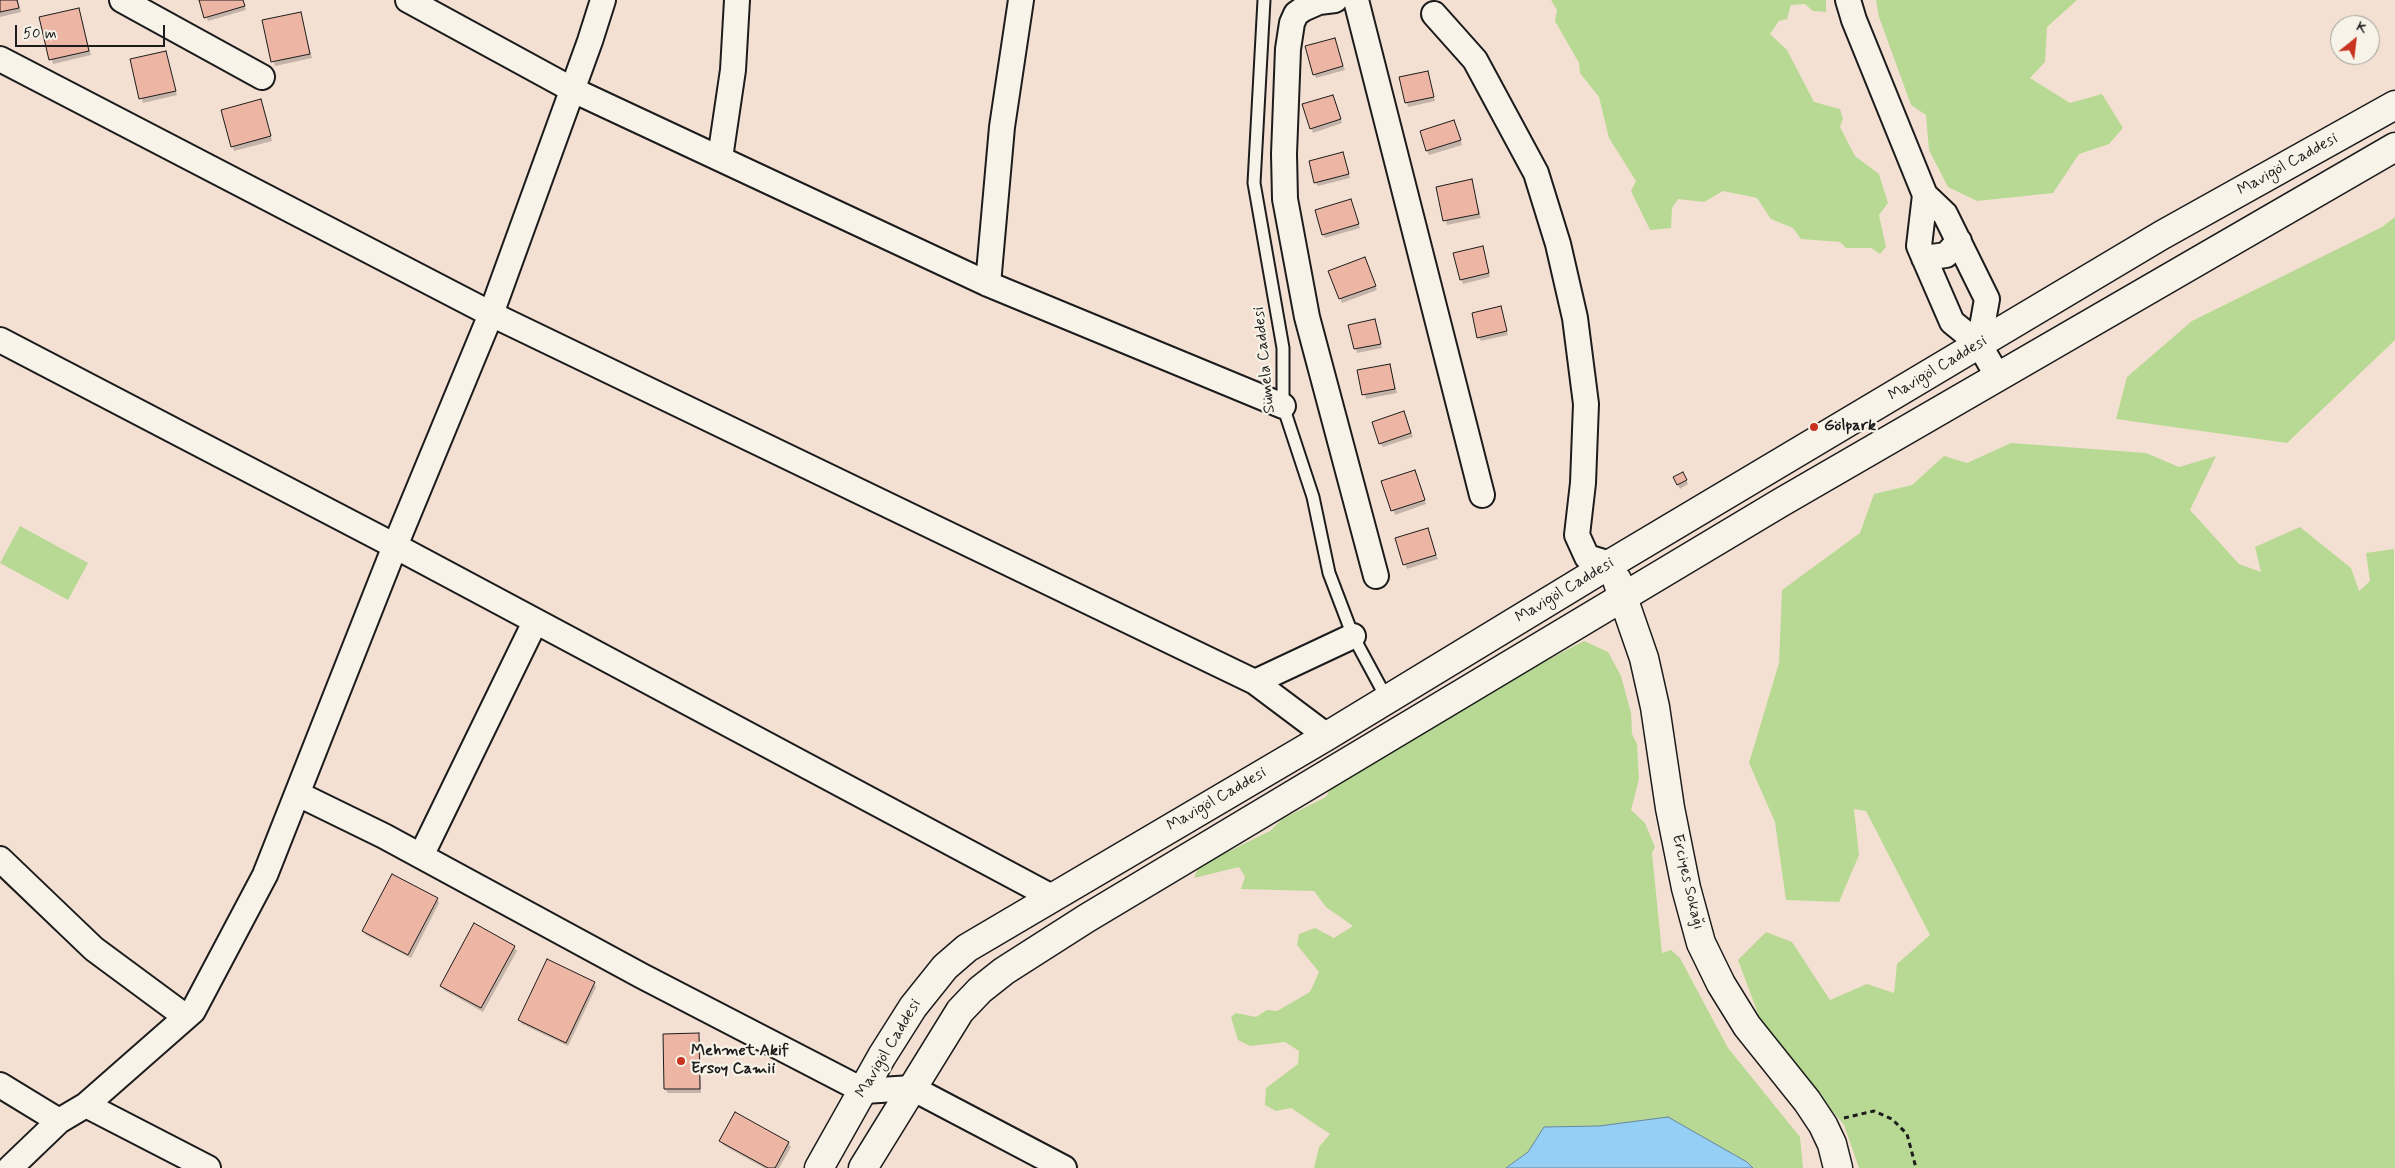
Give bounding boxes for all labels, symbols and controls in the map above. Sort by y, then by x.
scale bar [18,15,168,47]
north arrow [2330,15,2380,65]
text: K [2353,17,2370,38]
text: 50 m [23,24,57,44]
street label: Mavigöl Caddesi [2235,130,2341,200]
street label: Sümela Caddesi [1250,306,1280,414]
street label: Mavigöl Caddesi [1885,332,1991,406]
place label: Gölpark [1824,417,1876,437]
marker: Gölpark [1808,421,1820,433]
street label: Mavigöl Caddesi [1512,554,1618,628]
street label: Mavigöl Caddesi [1164,764,1270,836]
street label: Erciyes Sokağı [1667,832,1707,932]
street label: Mavigöl Caddesi [852,996,926,1102]
place label: Mehmet Akif Ersoy Camii [691,1042,789,1080]
marker: Mehmet Akif Ersoy Camii [675,1055,687,1067]

